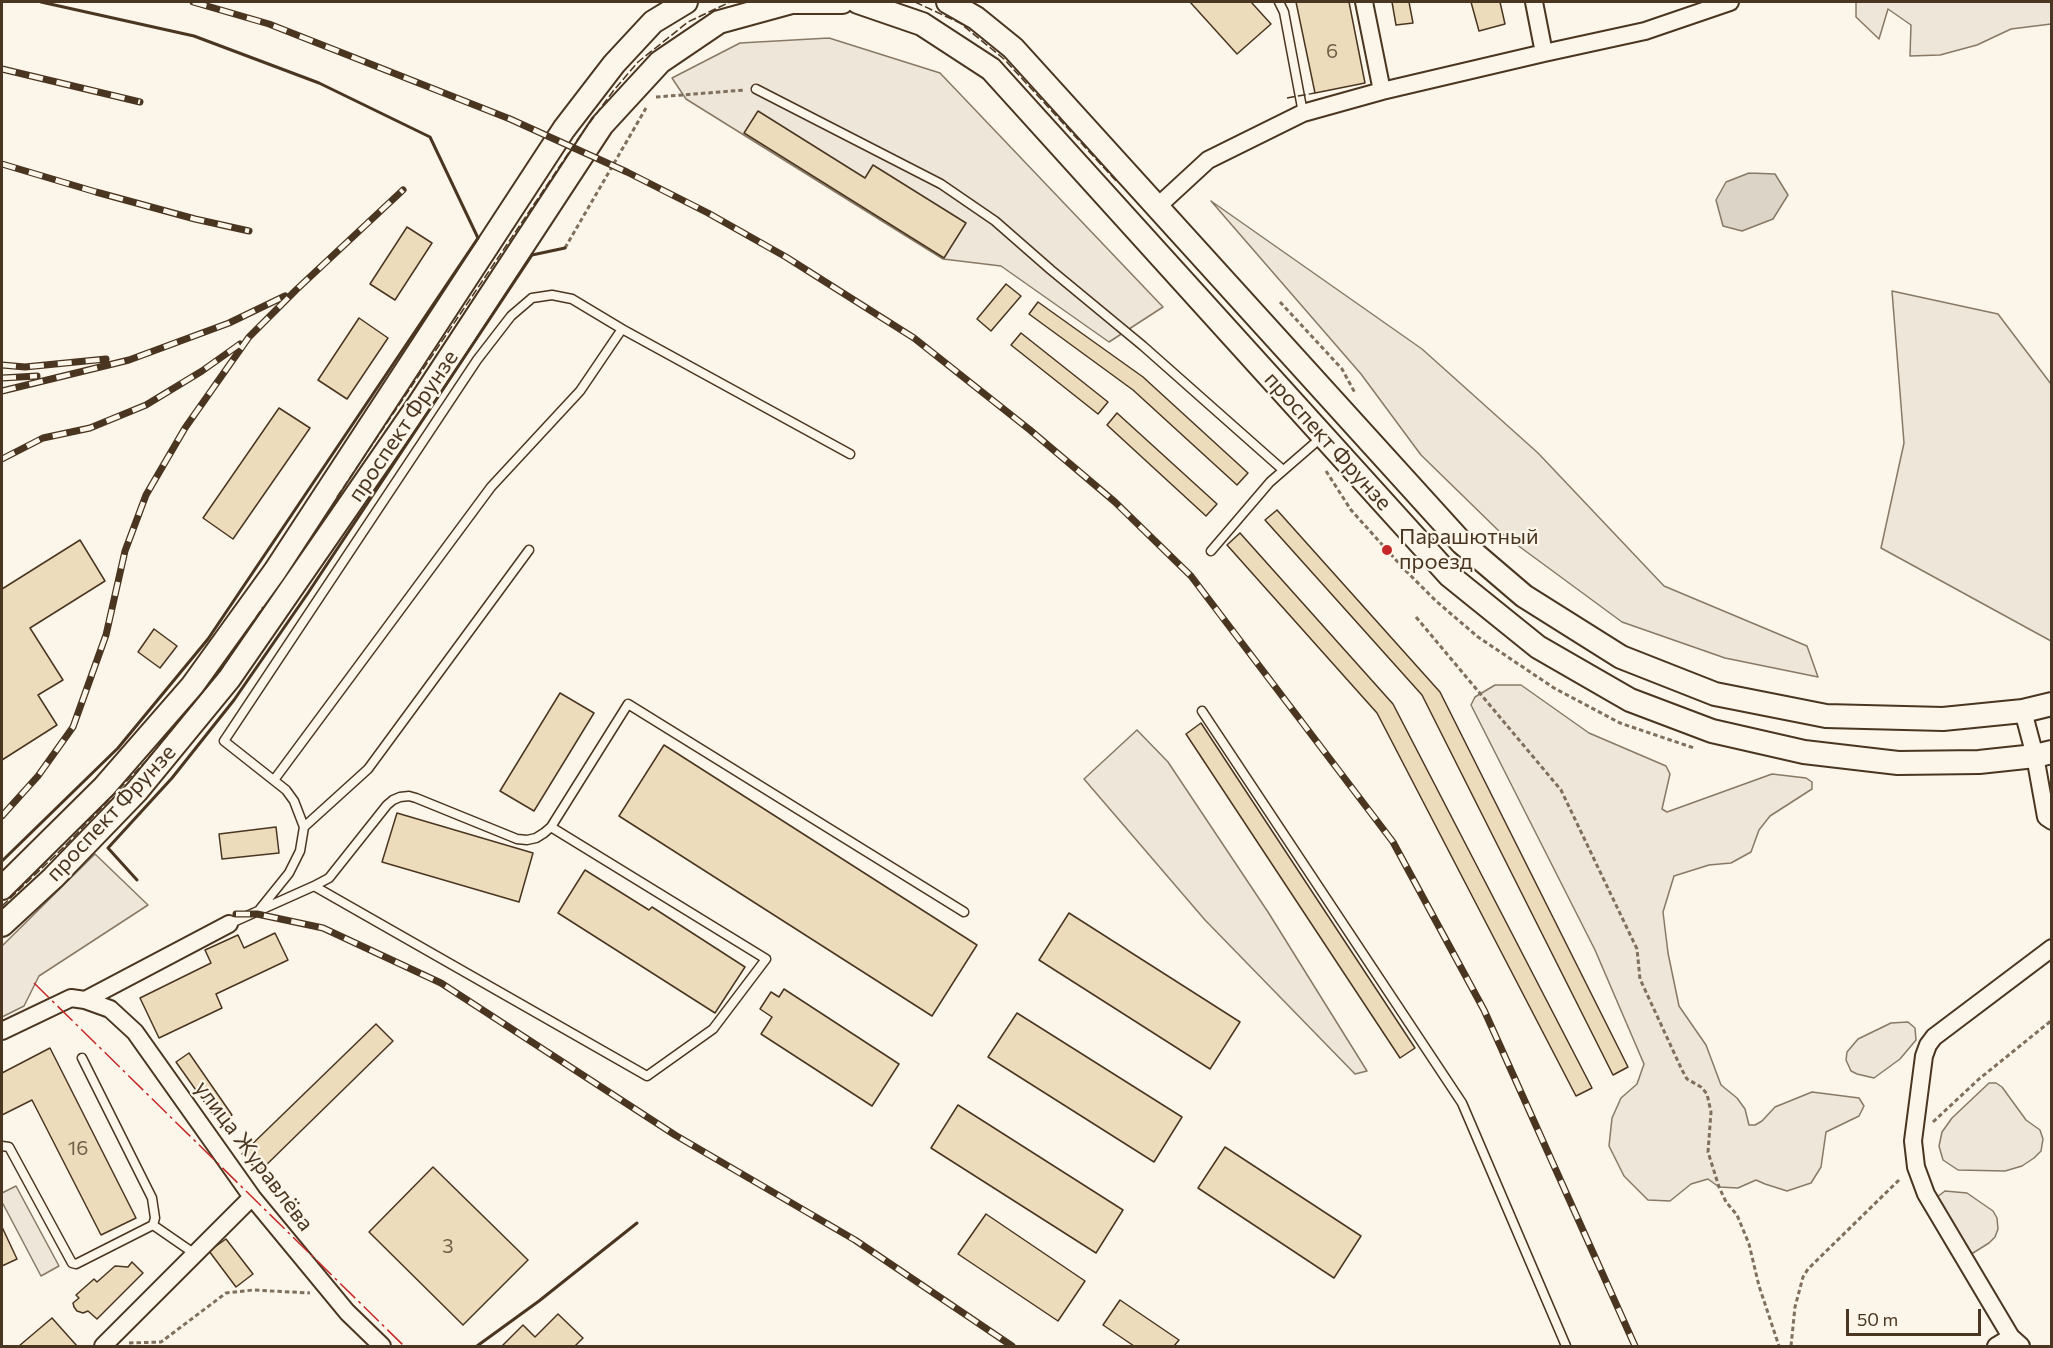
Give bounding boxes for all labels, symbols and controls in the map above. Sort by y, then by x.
house number: 6 [1326,39,1338,63]
street label: проспект Фрунзе [342,345,464,507]
street label: проспект Фрунзе [1259,366,1397,516]
place label: Парашютный проезд [1399,524,1539,576]
marker: Парашютный проезд [1380,543,1394,557]
street label: проспект Фрунзе [41,739,181,887]
street label: улица Журавлёва [189,1076,319,1236]
house number: 16 [68,1136,88,1160]
house number: 3 [442,1234,454,1258]
scale bar [1849,1297,1984,1335]
text: 50 m [1857,1308,1898,1330]

